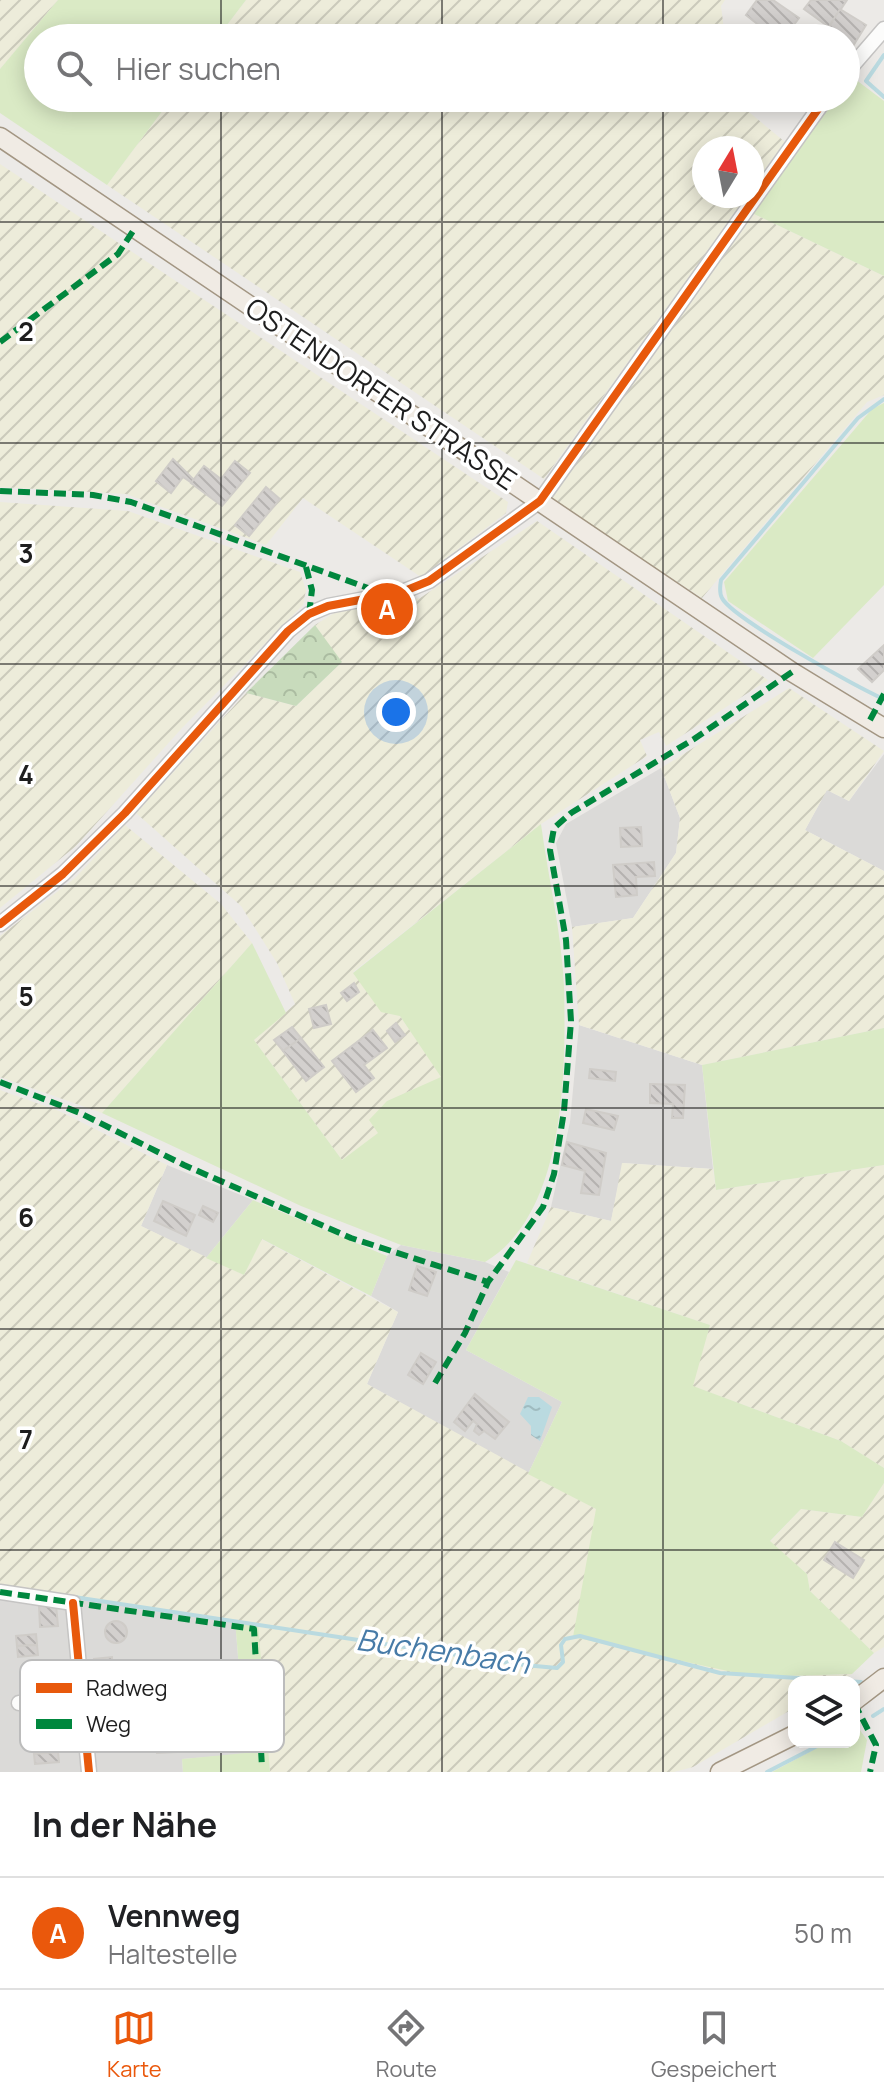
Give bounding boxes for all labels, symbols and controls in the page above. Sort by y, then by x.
search box [24,24,860,112]
icon: search [52,46,96,90]
text: Hier suchen [116,48,281,89]
north arrow [692,136,764,208]
street label: OSTENDORFER STRASSE [239,288,524,498]
text: 2 [18,313,34,349]
text: 3 [18,535,34,571]
pin: A [361,579,413,639]
your location [376,692,416,732]
text: 4 [18,756,34,792]
text: 5 [18,978,34,1014]
text: 6 [18,1199,34,1235]
text: 7 [19,1421,33,1457]
water label: Buchenbach [354,1618,534,1683]
legend [20,1660,284,1752]
text: Radweg [86,1673,167,1703]
map controls [788,1676,860,1748]
button: layers [788,1676,860,1748]
text: Weg [86,1709,131,1739]
text: In der Nähe [32,1801,217,1847]
text: Vennweg [108,1895,241,1936]
text: A [49,1915,67,1951]
text: 50 m [794,1915,852,1951]
text: Haltestelle [108,1936,237,1972]
tab: Karte [107,2006,162,2084]
tab: Route [376,2006,437,2084]
tab: Gespeichert [651,2006,777,2084]

